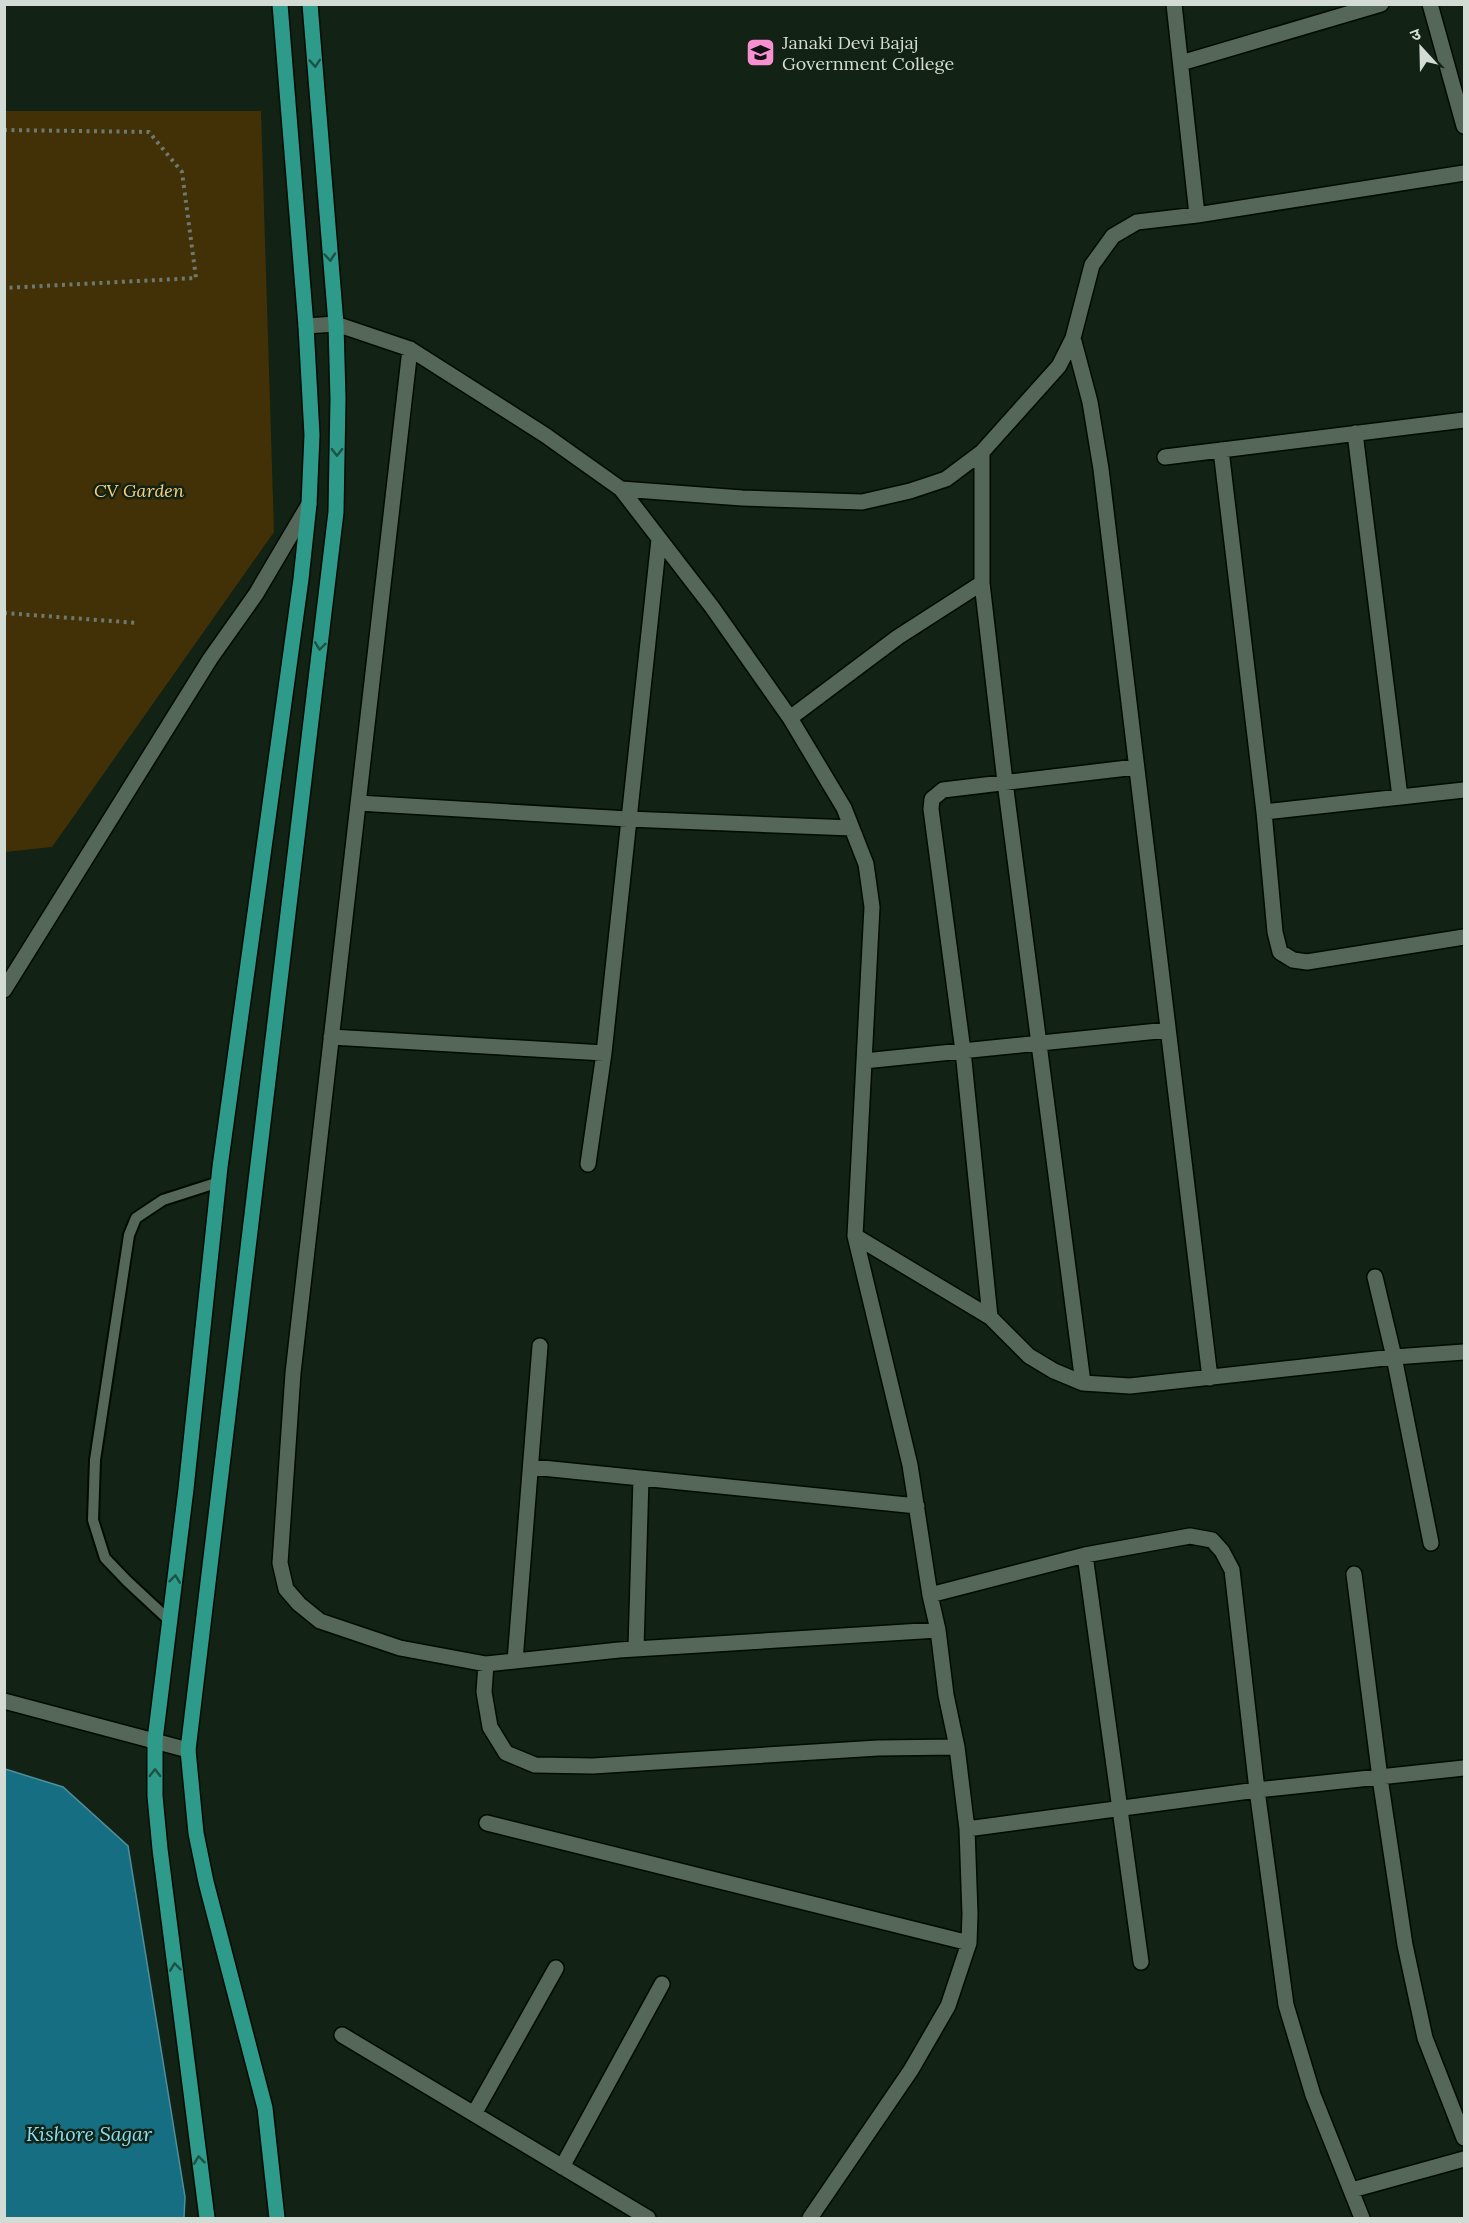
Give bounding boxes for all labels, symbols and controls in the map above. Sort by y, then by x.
north arrow [1391,18,1451,78]
text: उ [1407,23,1424,45]
place label: Janaki Devi Bajaj Government College [781,31,954,75]
school or university icon: Janaki Devi Bajaj Government College [745,36,777,68]
one-way arrow [308,58,321,67]
one-way arrow [323,253,336,262]
one-way arrow [331,447,343,456]
park label: CV Garden [94,479,184,502]
one-way arrow [314,641,327,651]
one-way arrow [168,1575,180,1584]
one-way arrow [149,1769,161,1778]
one-way arrow [169,1962,181,1972]
water label: Kishore Sagar [26,2121,153,2146]
one-way arrow [194,2156,206,2165]

